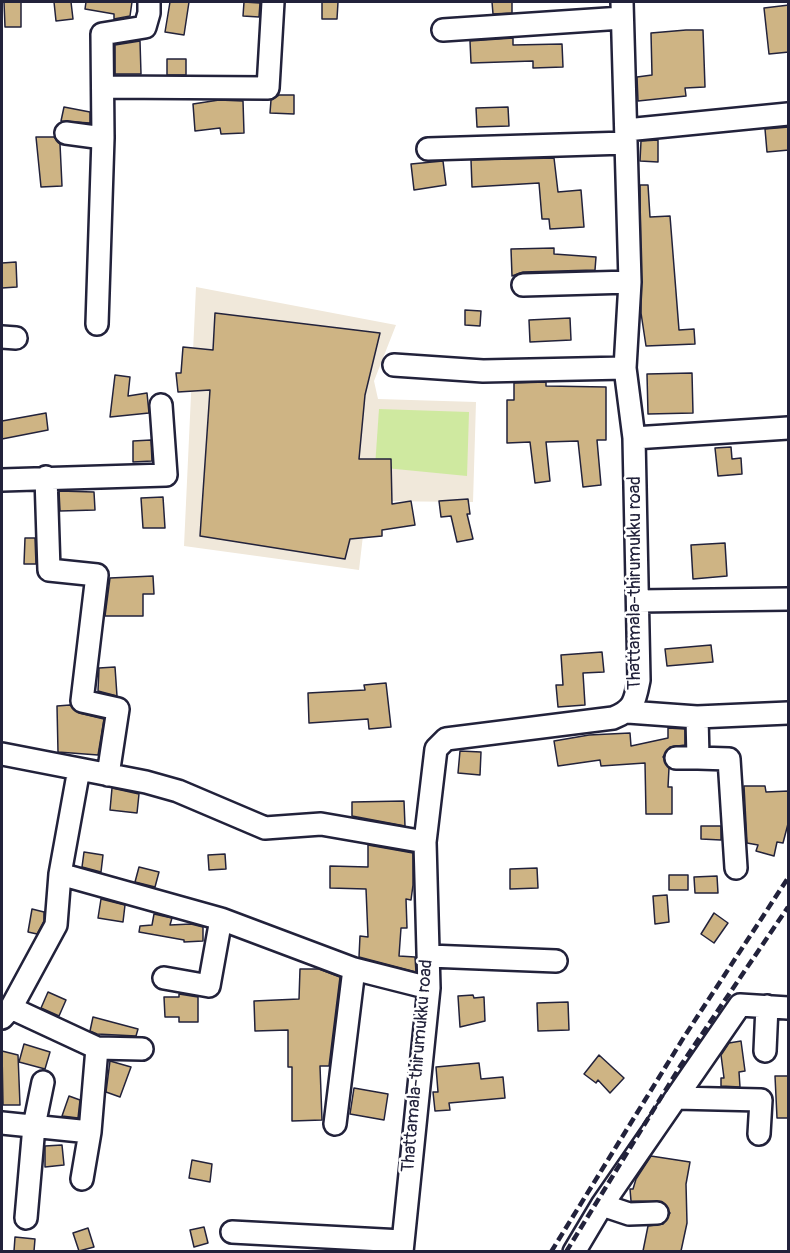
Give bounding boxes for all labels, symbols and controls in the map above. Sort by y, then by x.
street label: Thattamala-thirumukku road [624,476,646,690]
street label: Thattamala-thirumukku road [398,959,438,1173]

